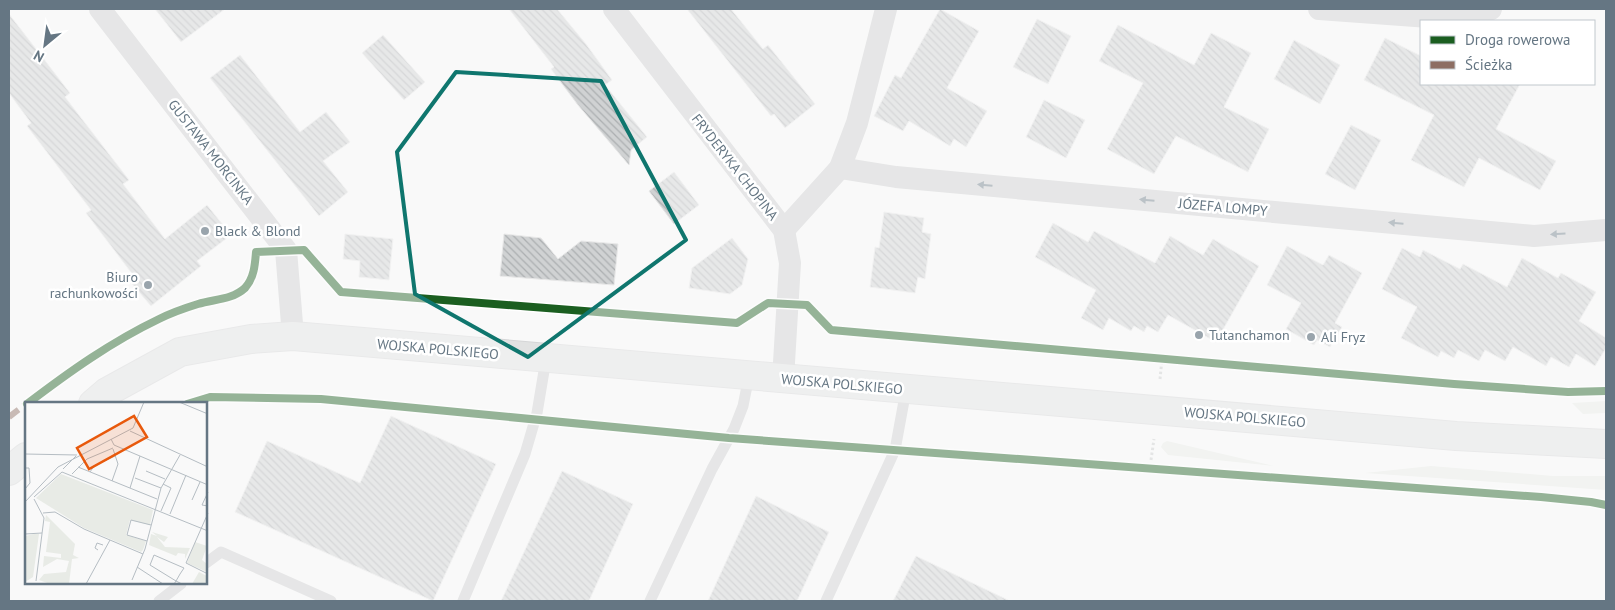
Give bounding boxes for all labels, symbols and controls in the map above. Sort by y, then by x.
north arrow [20,20,70,70]
legend [1420,20,1595,85]
text: Droga rowerowa [1465,30,1570,49]
text: N [30,46,47,66]
text: Ścieżka [1465,55,1513,74]
street label: GUSTAWA MORCINKA [164,96,258,209]
street label: FRYDERYKA CHOPINA [688,110,783,225]
one-way arrow [977,181,993,189]
street label: JÓZEFA LOMPY [1177,194,1268,220]
one-way arrow [1139,196,1155,204]
one-way arrow [1388,219,1404,227]
place label: Black & Blond [215,222,301,240]
marker: Black & Blond [199,225,211,237]
one-way arrow [1550,231,1566,239]
place label: Biuro rachunkowości [50,268,138,302]
marker: Biuro rachunkowości [142,279,154,291]
place label: Tutanchamon [1209,326,1290,344]
place label: Ali Fryz [1321,328,1365,346]
marker: Tutanchamon [1193,329,1205,341]
marker: Ali Fryz [1305,331,1317,343]
street label: WOJSKA POLSKIEGO [376,335,500,363]
street label: WOJSKA POLSKIEGO [780,370,904,398]
inset map [25,402,208,585]
street label: WOJSKA POLSKIEGO [1183,403,1307,431]

